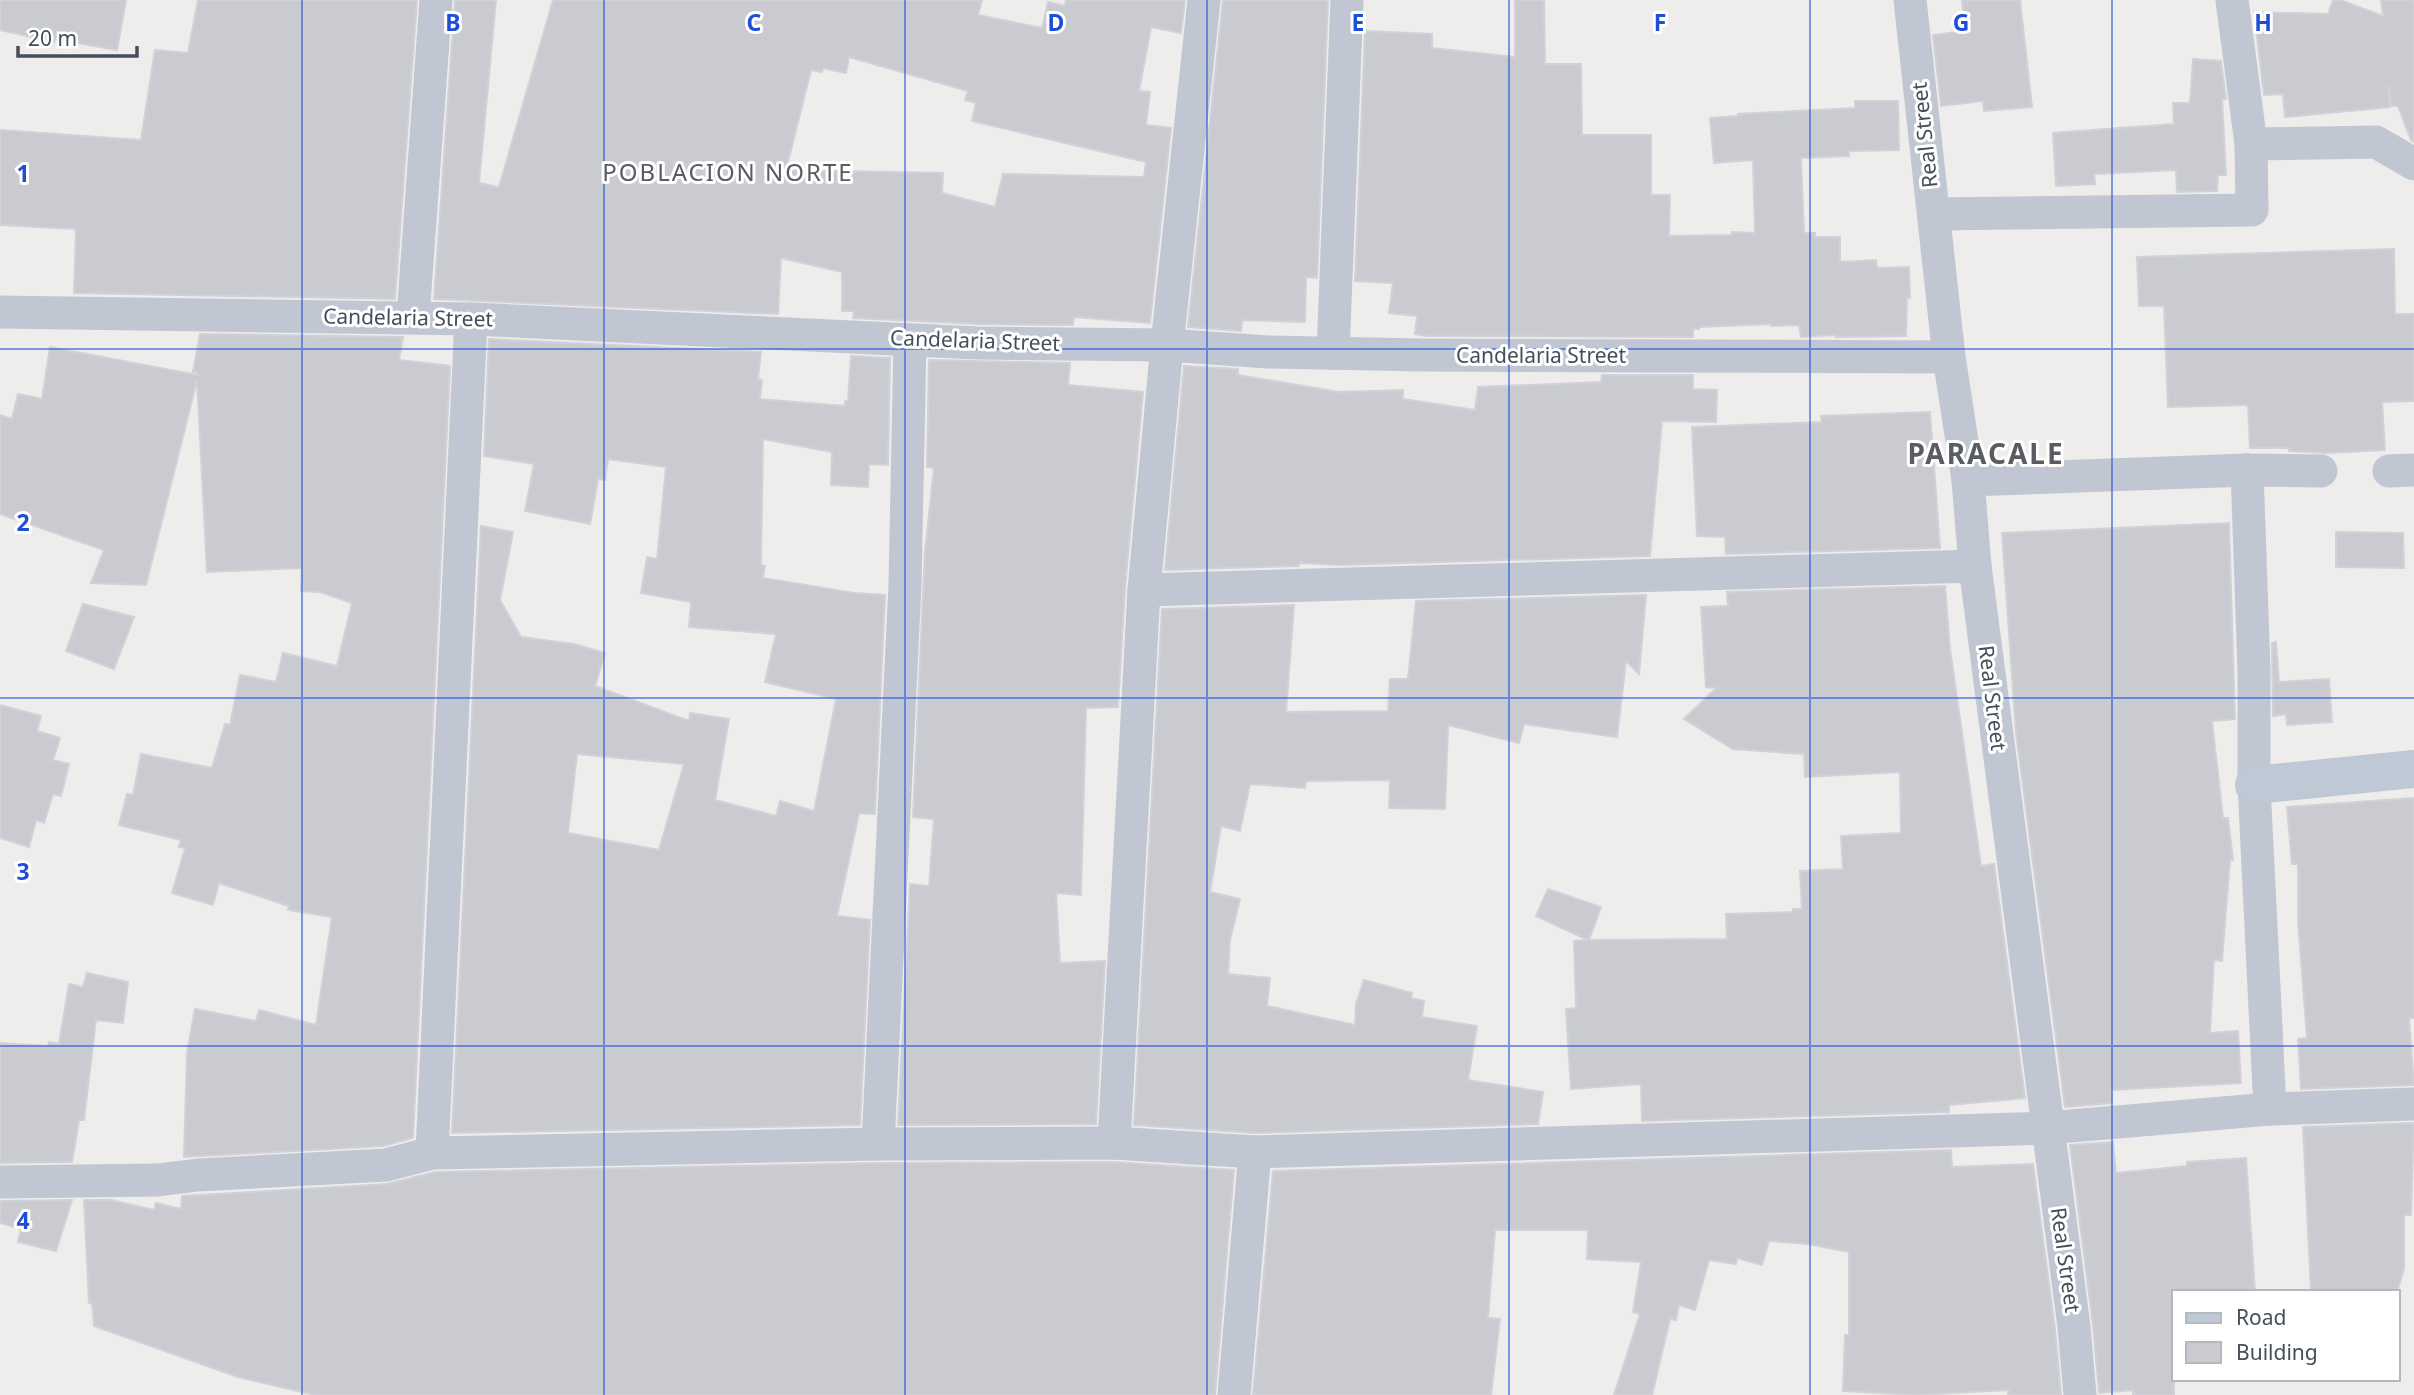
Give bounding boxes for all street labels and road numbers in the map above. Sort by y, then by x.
street label: Real Street [1904,80,1943,189]
street label: Candelaria Street [323,302,494,332]
street label: Candelaria Street [890,323,1061,357]
street label: Candelaria Street [1456,341,1626,369]
street label: Real Street [1973,643,2013,753]
street label: Real Street [2045,1205,2087,1315]

